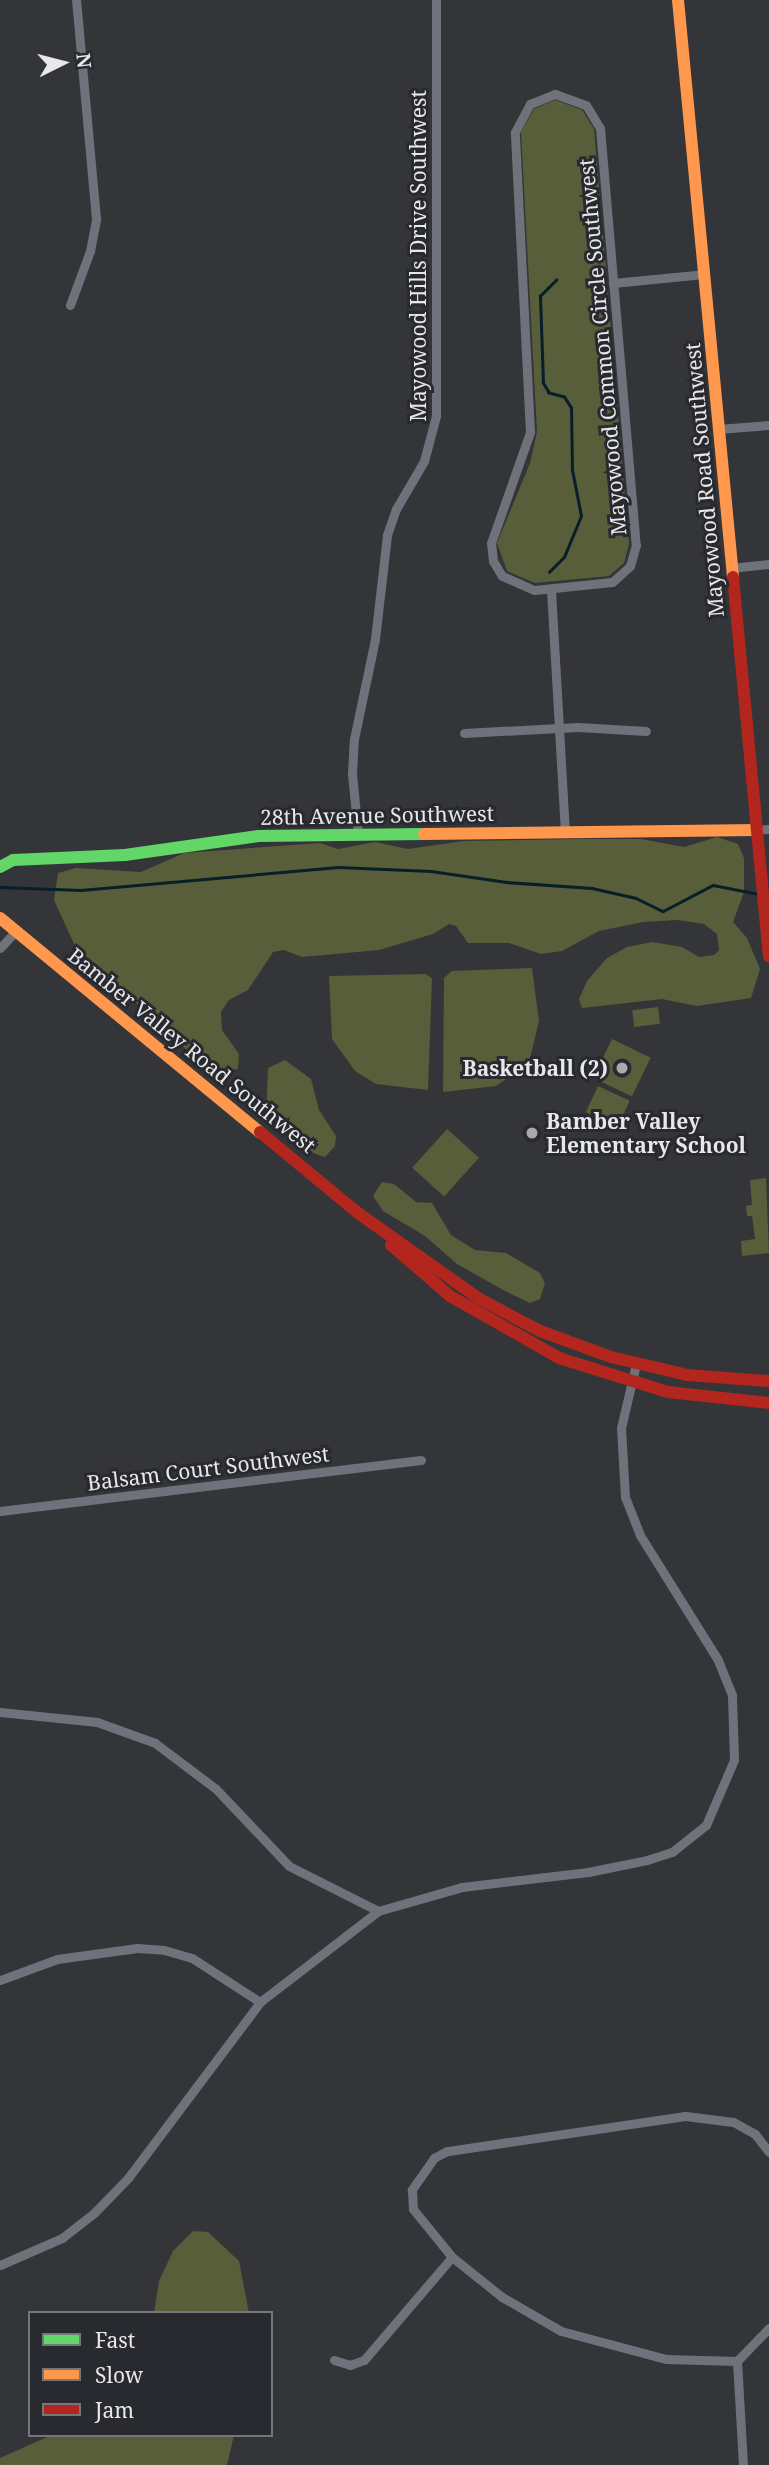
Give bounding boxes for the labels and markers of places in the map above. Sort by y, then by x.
place label: Basketball (2) [463,1055,608,1081]
marker: Basketball (2) [614,1060,630,1076]
place label: Bamber Valley Elementary School [546,1108,746,1158]
marker: Bamber Valley Elementary School [524,1125,540,1141]

